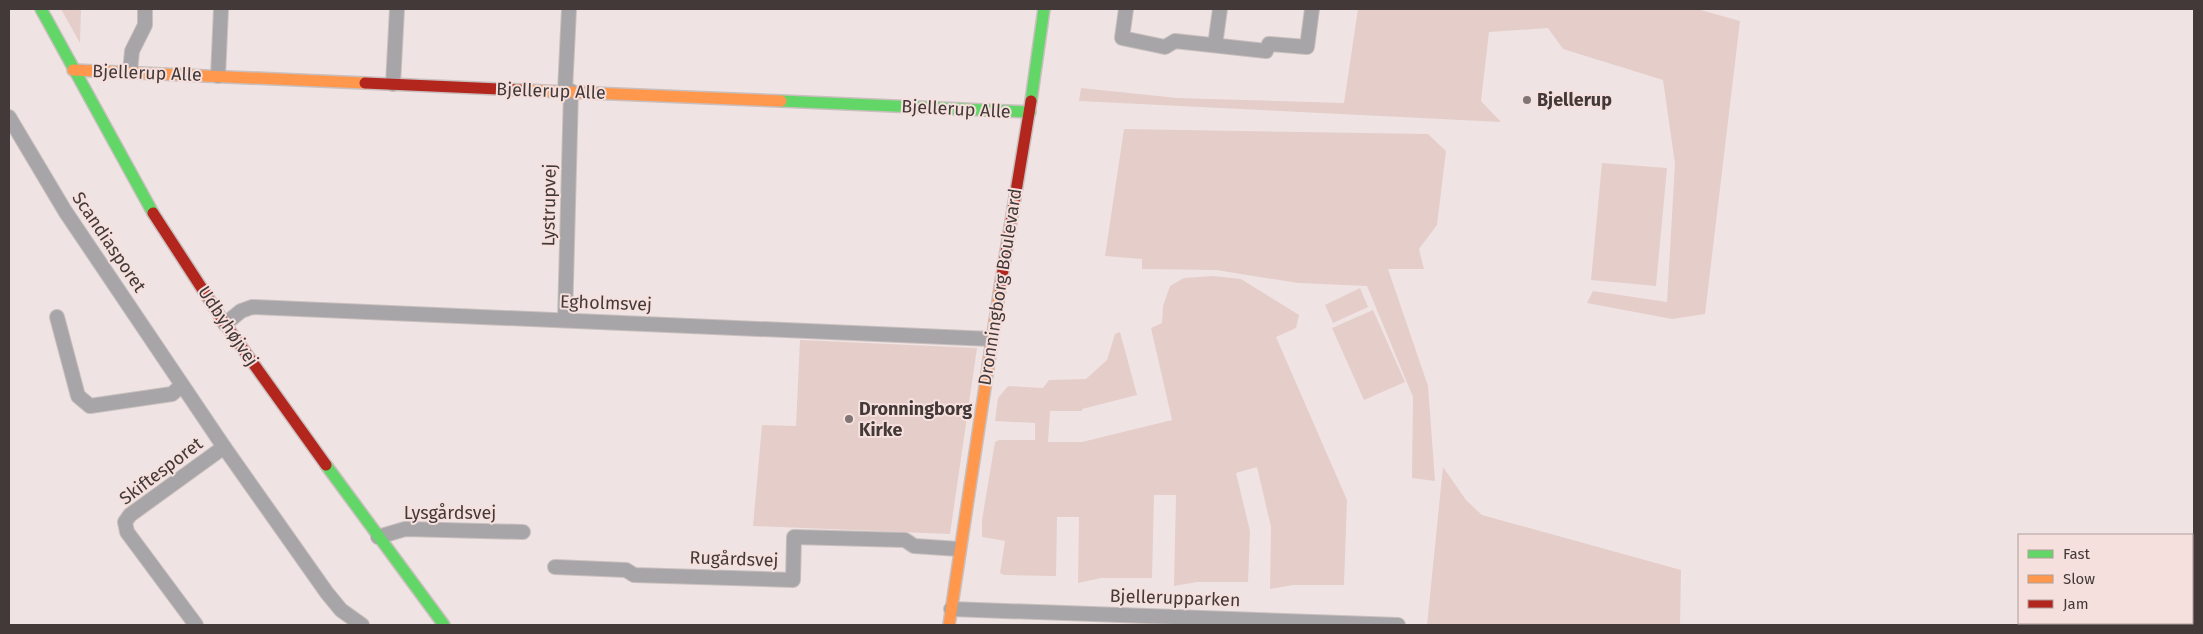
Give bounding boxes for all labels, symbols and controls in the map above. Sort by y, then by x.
street label: Bjellerup Alle [92,60,202,86]
street label: Bjellerup Alle [496,78,606,104]
place label: Bjellerup [1537,89,1612,111]
marker: Bjellerup [1521,94,1533,106]
street label: Bjellerup Alle [901,95,1011,123]
street label: Lystrupvej [537,163,561,247]
street label: Dronningborg Boulevard [974,187,1026,387]
street label: Scandiasporet [67,188,151,297]
street label: Udbyhøjvej [193,282,263,370]
street label: Egholmsvej [560,290,652,316]
place label: Dronningborg Kirke [859,398,972,441]
marker: Dronningborg Kirke [843,413,855,425]
street label: Skiftesporet [115,432,207,509]
street label: Lysgårdsvej [404,502,496,524]
legend [2018,534,2193,624]
text: Fast [2063,545,2090,563]
street label: Rugårdsvej [689,546,779,572]
text: Slow [2063,570,2095,588]
street label: Bjellerupparken [1109,585,1241,611]
text: Jam [2063,595,2089,613]

